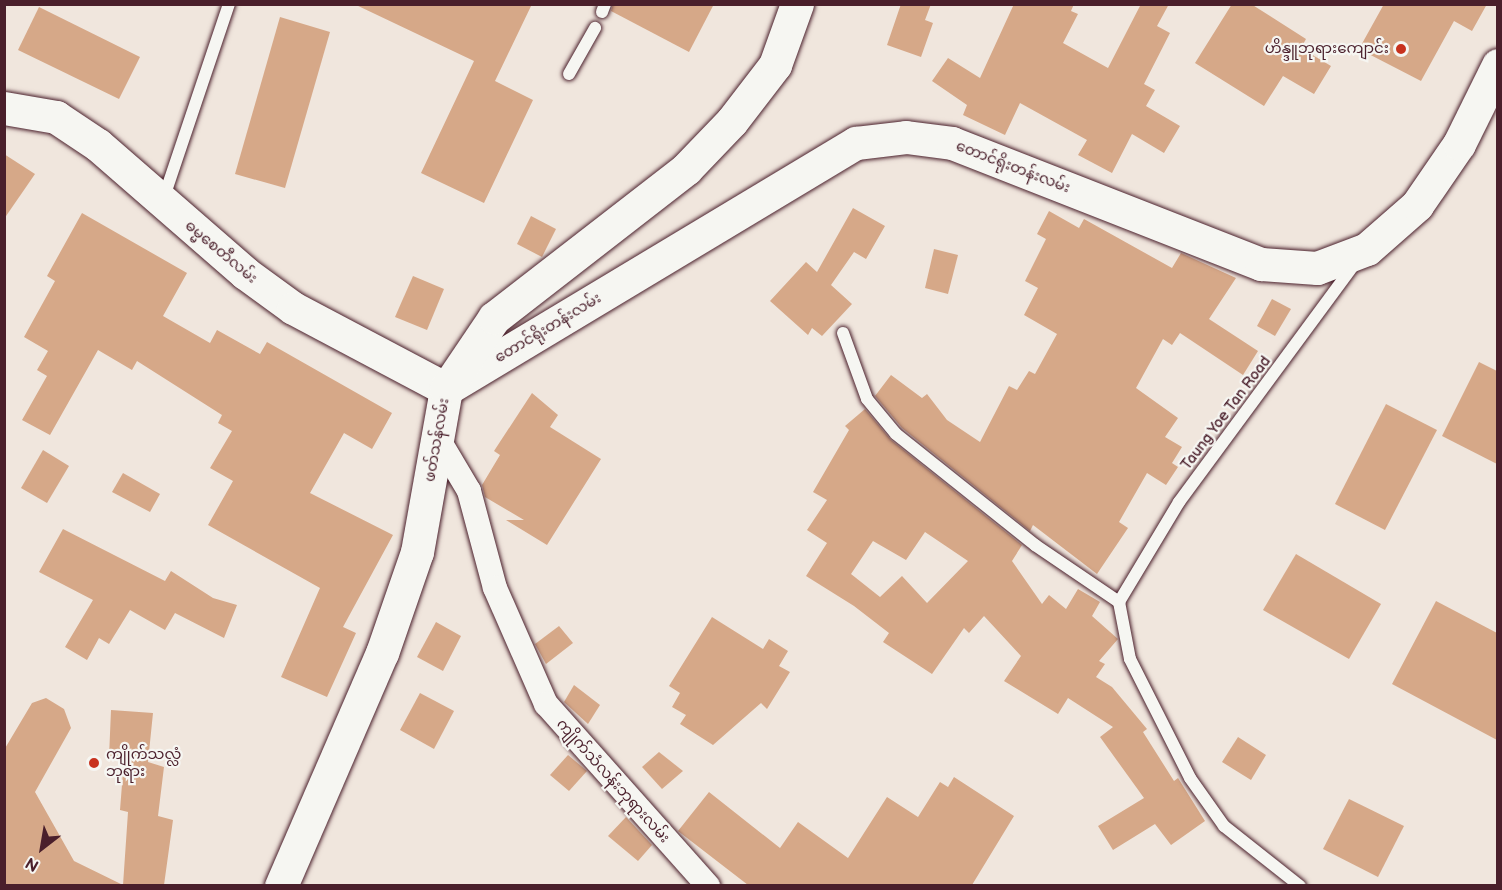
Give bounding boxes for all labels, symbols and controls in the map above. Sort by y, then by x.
place label: ဟိန္ဒူဘုရားကျောင်း [1265,40,1389,58]
marker: ဟိန္ဒူဘုရားကျောင်း [1394,42,1408,56]
street label: တောင်ရိုးတန်းလမ်း [953,137,1073,197]
street label: ဓမ္မစေတီလမ်း [181,217,261,287]
street label: တောင်ရိုးတန်းလမ်း [492,289,604,367]
street label: Taung Yoe Tan Road [1177,352,1275,474]
street label: ဖတ်သန်လမ်း [421,397,453,483]
street label: ကျိုက်သံလန်းဘုရားလမ်း [553,715,673,847]
place label: ကျိုက်သလ္လံ ဘုရား [106,745,181,780]
marker: ကျိုက်သလ္လံ ဘုရား [87,756,101,770]
north arrow [12,818,72,878]
text: N [22,853,43,875]

